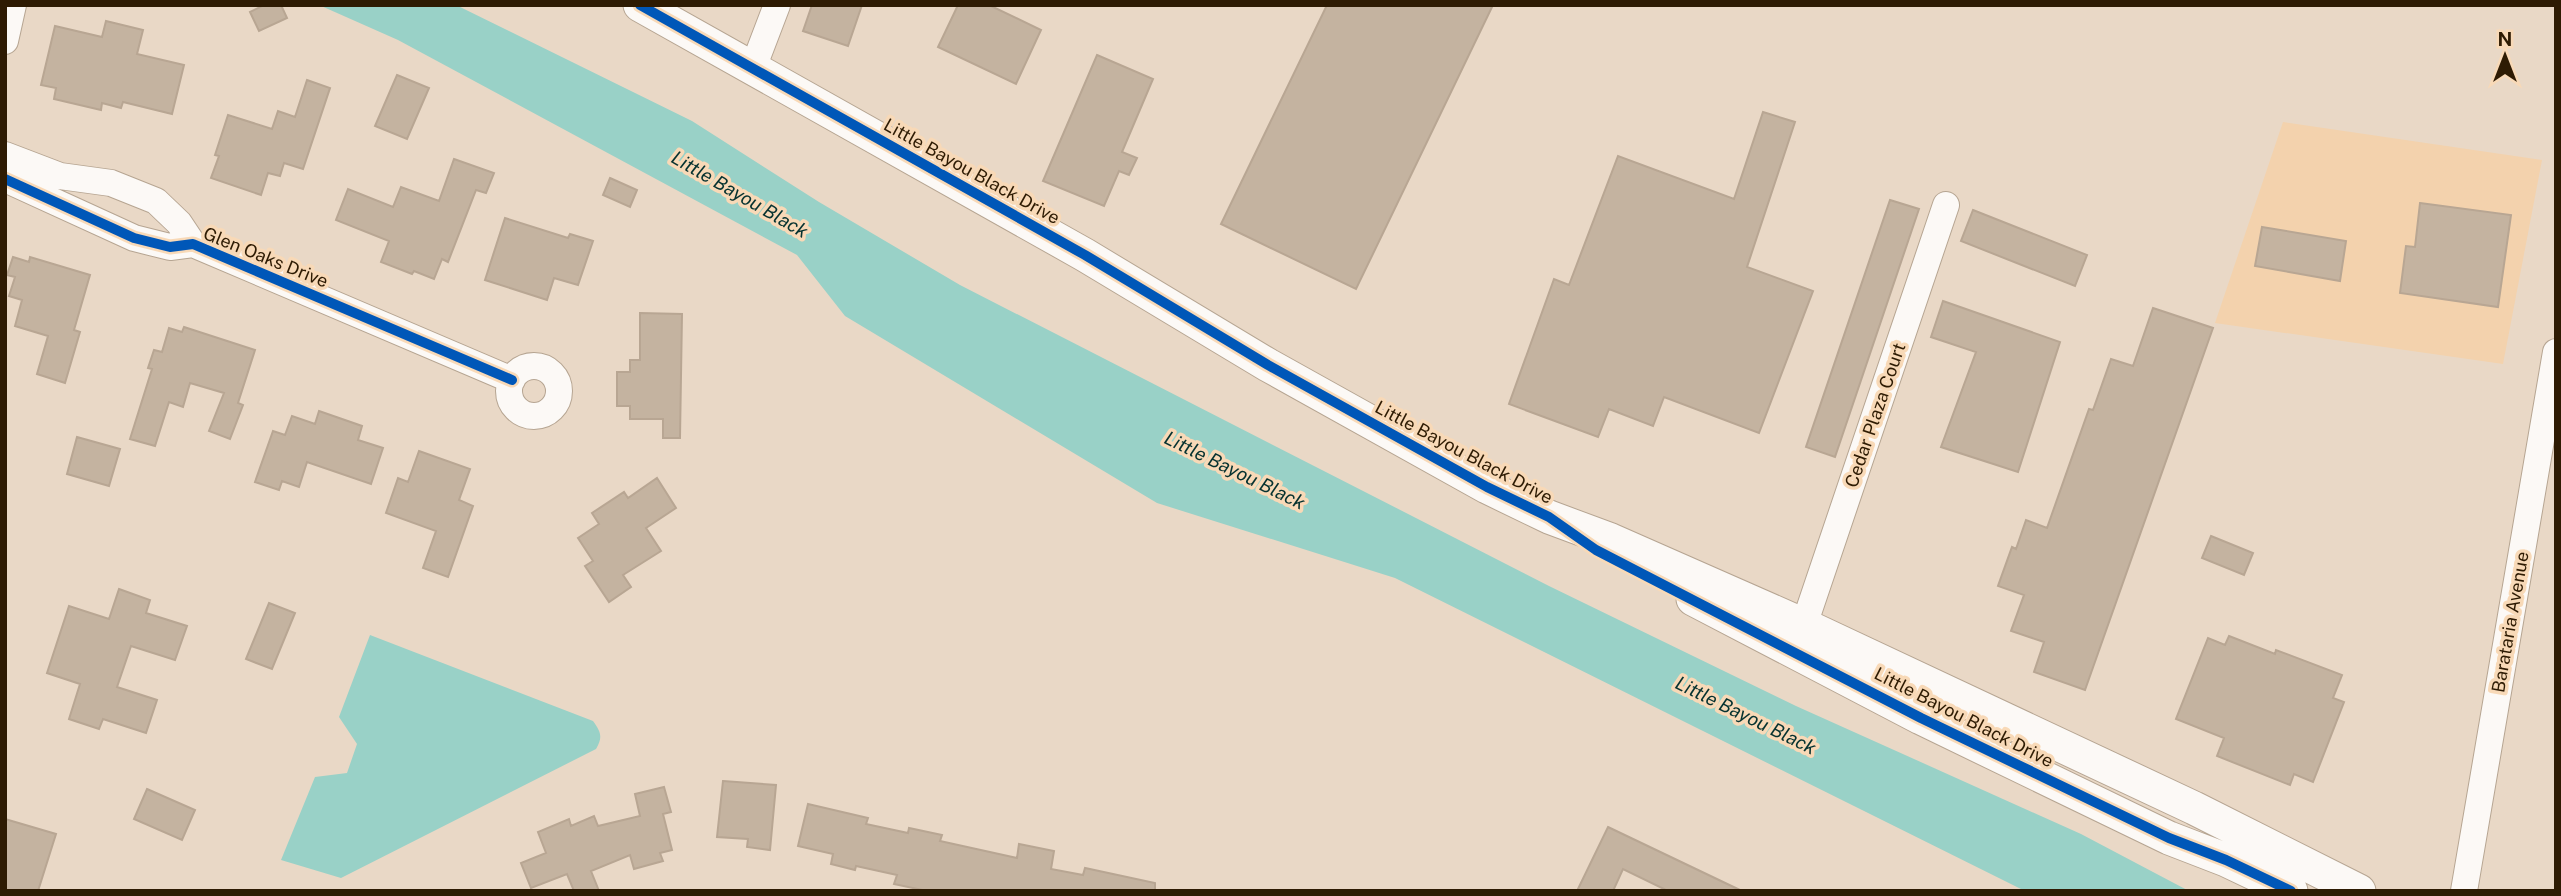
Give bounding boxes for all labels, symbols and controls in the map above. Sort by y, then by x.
north arrow [2470,21,2540,91]
text: N [2498,28,2512,50]
street label: Little Bayou Black Drive [880,114,1064,228]
water label: Little Bayou Black [668,146,813,242]
street label: Glen Oaks Drive [201,222,331,292]
street label: Cedar Plaza Court [1840,340,1910,490]
street label: Little Bayou Black Drive [1372,396,1556,508]
water label: Little Bayou Black [1161,426,1310,514]
street label: Barataria Avenue [2487,550,2533,694]
street label: Little Bayou Black Drive [1871,663,2057,771]
water label: Little Bayou Black [1672,671,1821,759]

